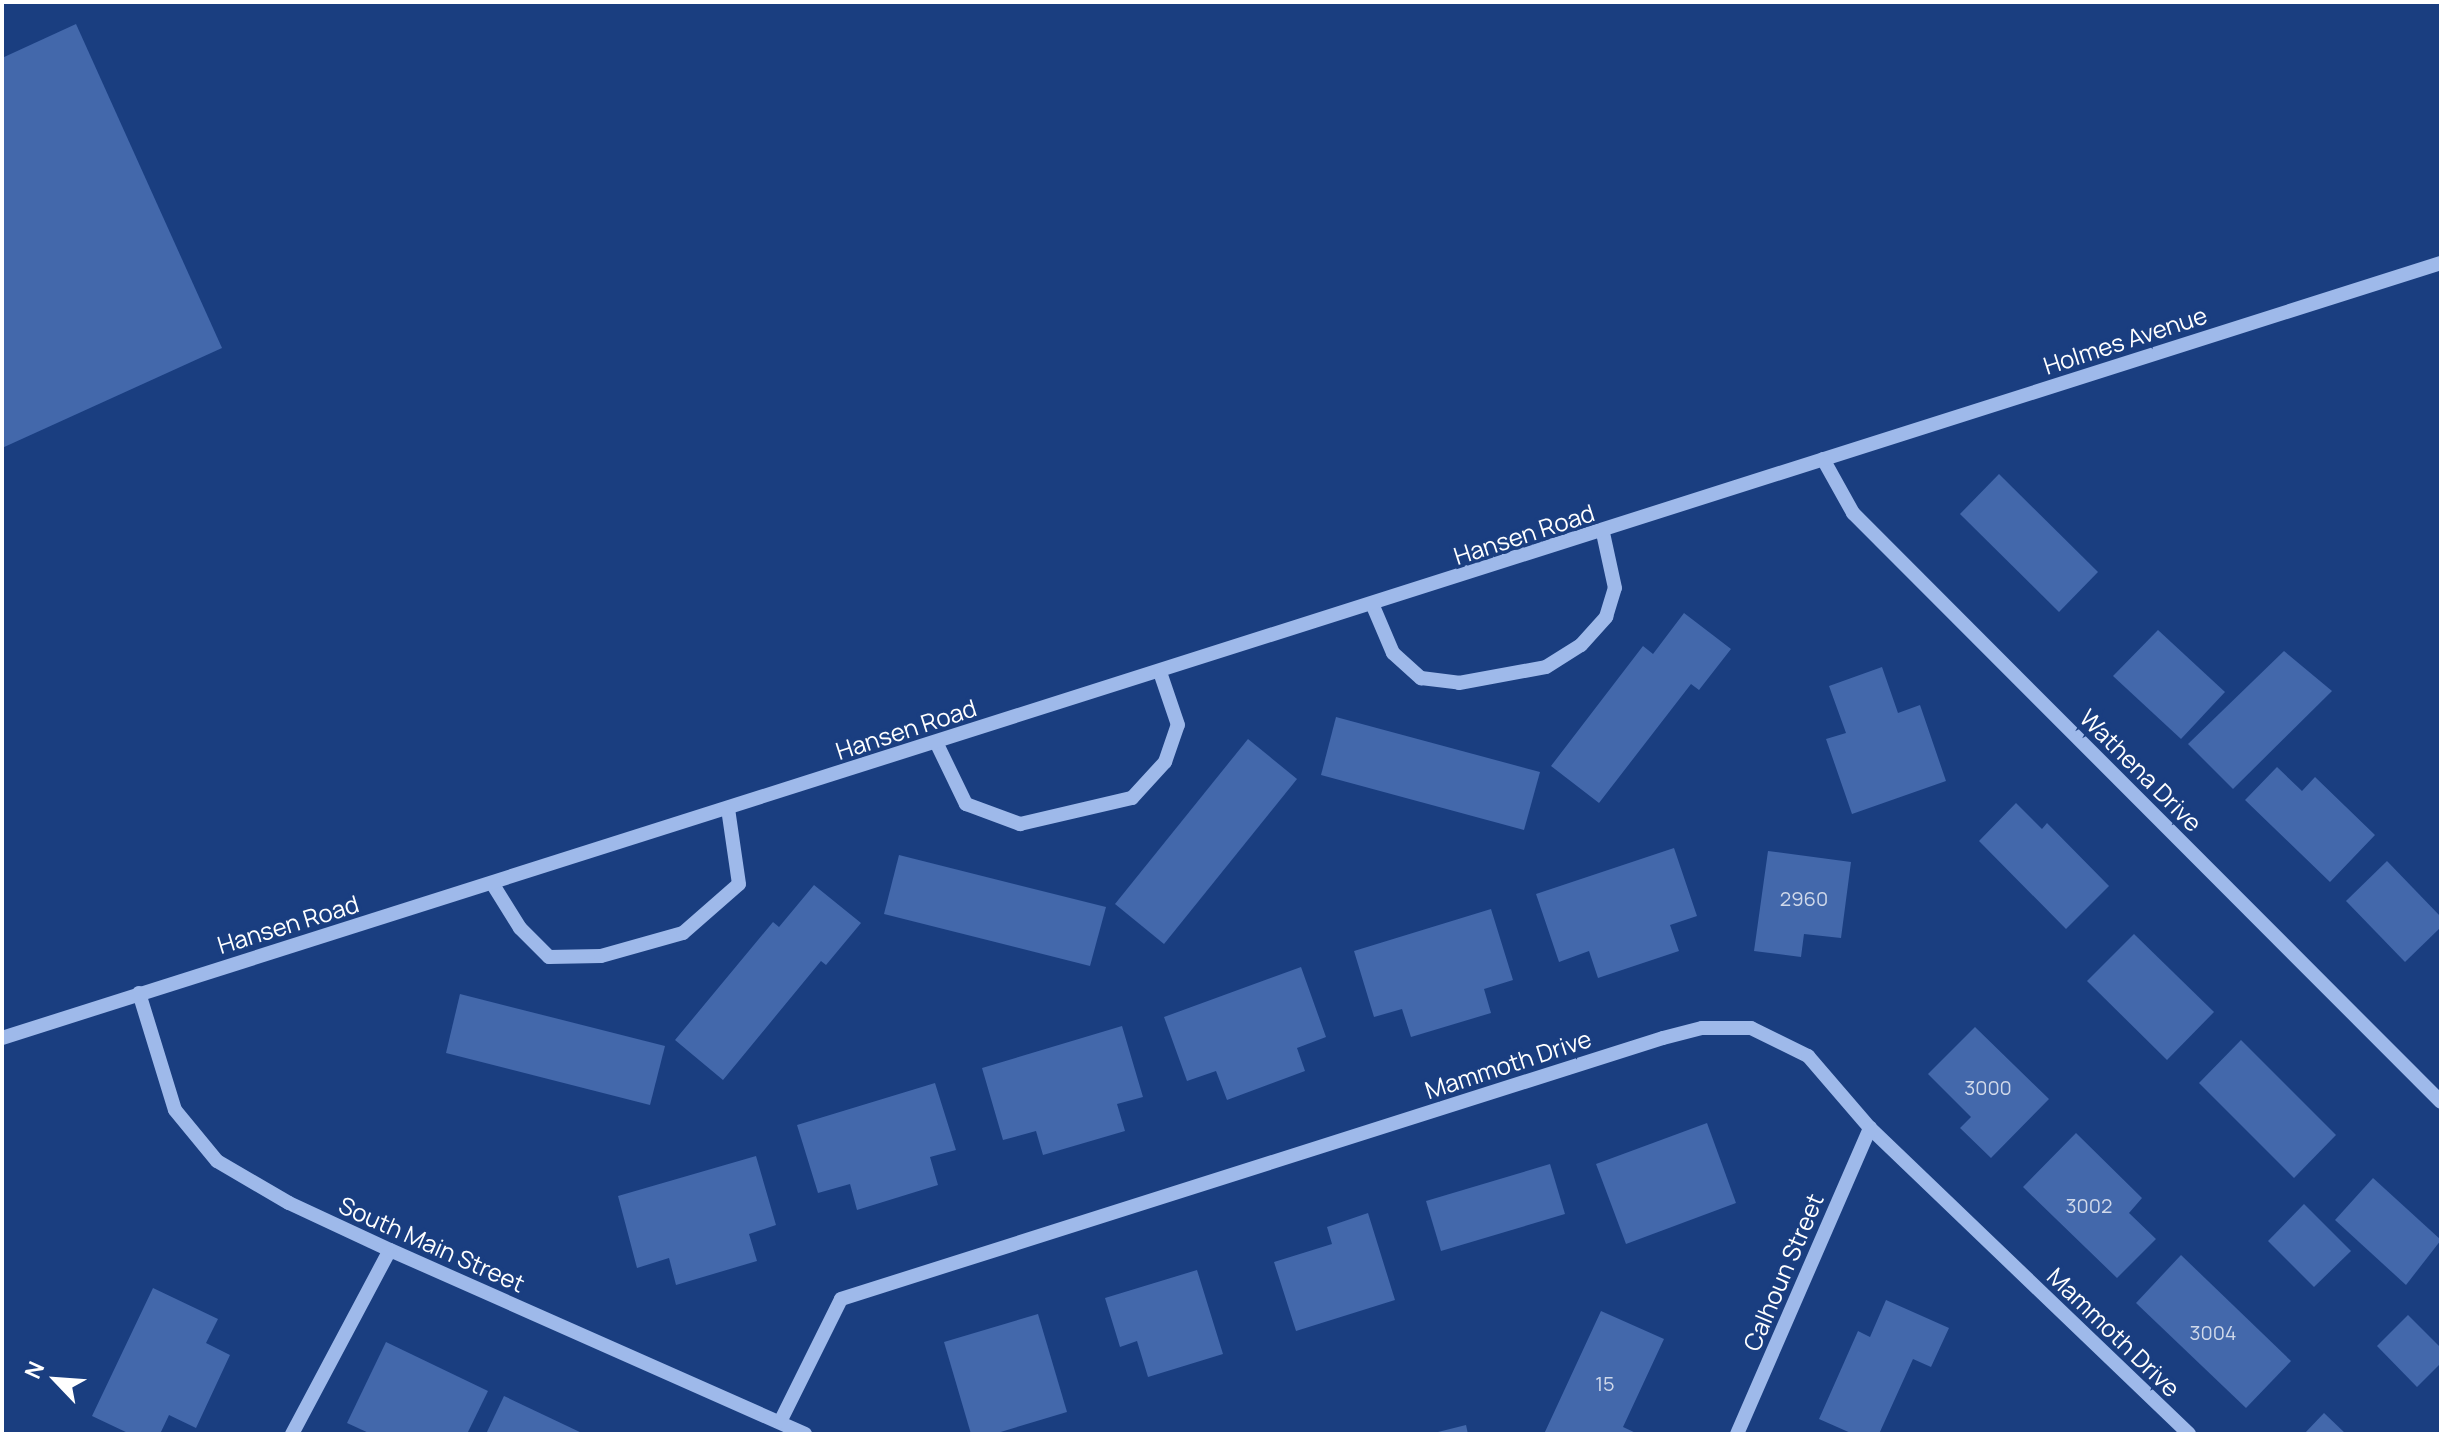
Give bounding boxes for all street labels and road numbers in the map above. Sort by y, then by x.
street label: Holmes Avenue [2040,300,2210,380]
street label: Hansen Road [1450,498,1598,570]
street label: Hansen Road [832,693,980,765]
street label: Wathena Drive [2074,703,2208,837]
street label: Hansen Road [214,889,362,959]
street label: Mammoth Drive [1421,1024,1595,1104]
street label: Calhoun Street [1737,1189,1829,1355]
street label: South Main Street [335,1190,529,1298]
street label: Mammoth Drive [2042,1262,2186,1402]

